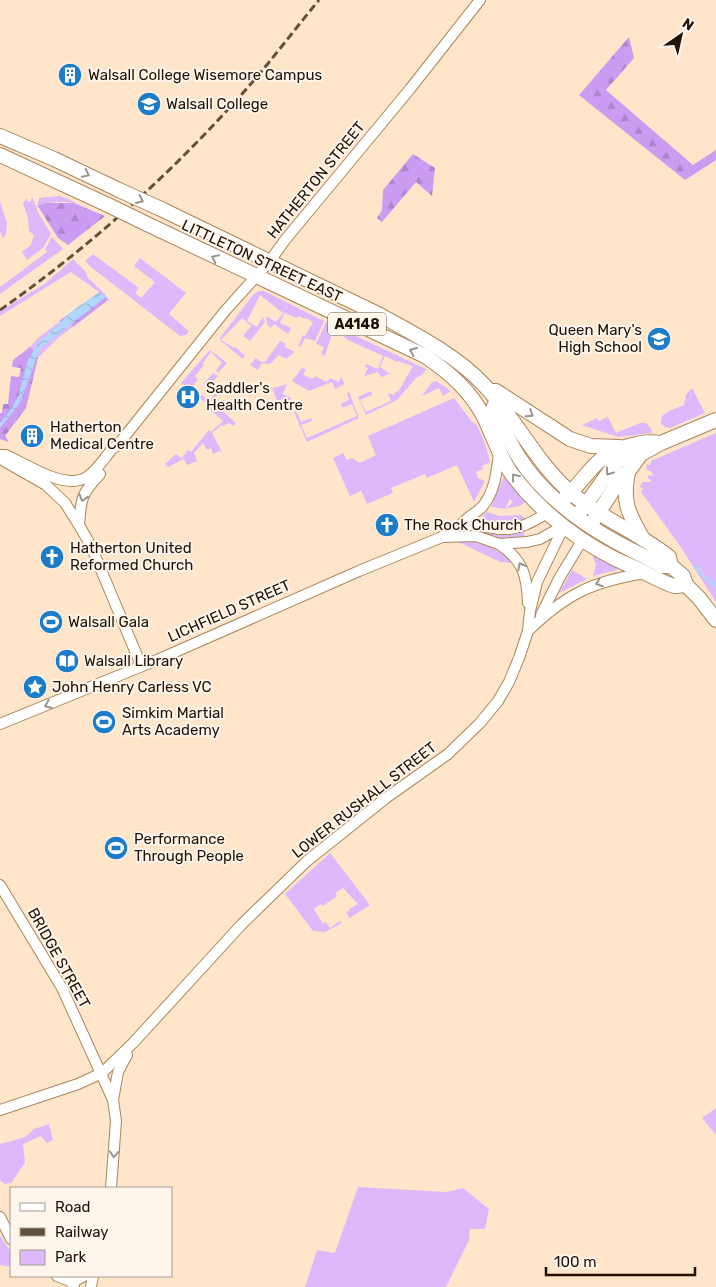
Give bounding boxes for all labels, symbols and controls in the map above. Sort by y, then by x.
north arrow [656,10,706,60]
text: N [679,15,697,35]
building icon: Walsall College Wisemore Campus [57,62,83,88]
place label: Walsall College Wisemore Campus [88,66,322,84]
school or university icon: Walsall College [136,91,162,117]
place label: Walsall College [166,95,268,113]
street label: HATHERTON STREET [263,118,369,242]
one-way arrow [81,168,90,178]
one-way arrow [135,193,144,204]
street label: LITTLETON STREET EAST [179,216,345,306]
one-way arrow [211,253,220,264]
road number: A4148 [328,312,386,336]
place label: Queen Mary's High School [548,321,642,356]
school or university icon: Queen Mary's High School [646,326,672,352]
one-way arrow [409,346,418,357]
place label: Saddler's Health Centre [206,379,303,414]
hospital icon: Saddler's Health Centre [175,384,201,410]
one-way arrow [525,408,534,417]
place label: Hatherton Medical Centre [50,418,154,453]
building icon: Hatherton Medical Centre [19,423,45,449]
one-way arrow [606,466,615,476]
one-way arrow [512,473,521,483]
one-way arrow [79,493,89,501]
church icon: The Rock Church [374,512,400,538]
place label: The Rock Church [404,516,523,534]
place label: Hatherton United Reformed Church [70,539,193,574]
church icon: Hatherton United Reformed Church [39,544,65,570]
one-way arrow [517,563,527,572]
street label: LICHFIELD STREET [165,576,293,646]
one-way arrow [595,577,604,587]
sports icon: Walsall Gala [38,609,64,635]
place label: Walsall Gala [68,613,149,631]
library icon: Walsall Library [54,648,80,674]
place label: Walsall Library [84,652,183,670]
place icon: John Henry Carless VC [22,674,48,700]
place label: John Henry Carless VC [52,678,212,696]
one-way arrow [44,699,53,710]
place label: Simkim Martial Arts Academy [122,704,224,739]
sports icon: Simkim Martial Arts Academy [91,709,117,735]
street label: LOWER RUSHALL STREET [288,738,440,862]
place label: Performance Through People [134,830,244,865]
sports icon: Performance Through People [103,835,129,861]
street label: BRIDGE STREET [24,905,94,1012]
one-way arrow [108,1151,119,1159]
legend [10,1187,172,1277]
text: Road [55,1198,91,1216]
text: Railway [55,1223,109,1241]
scale bar [546,1244,695,1276]
text: Park [55,1248,86,1266]
text: 100 m [554,1253,596,1271]

